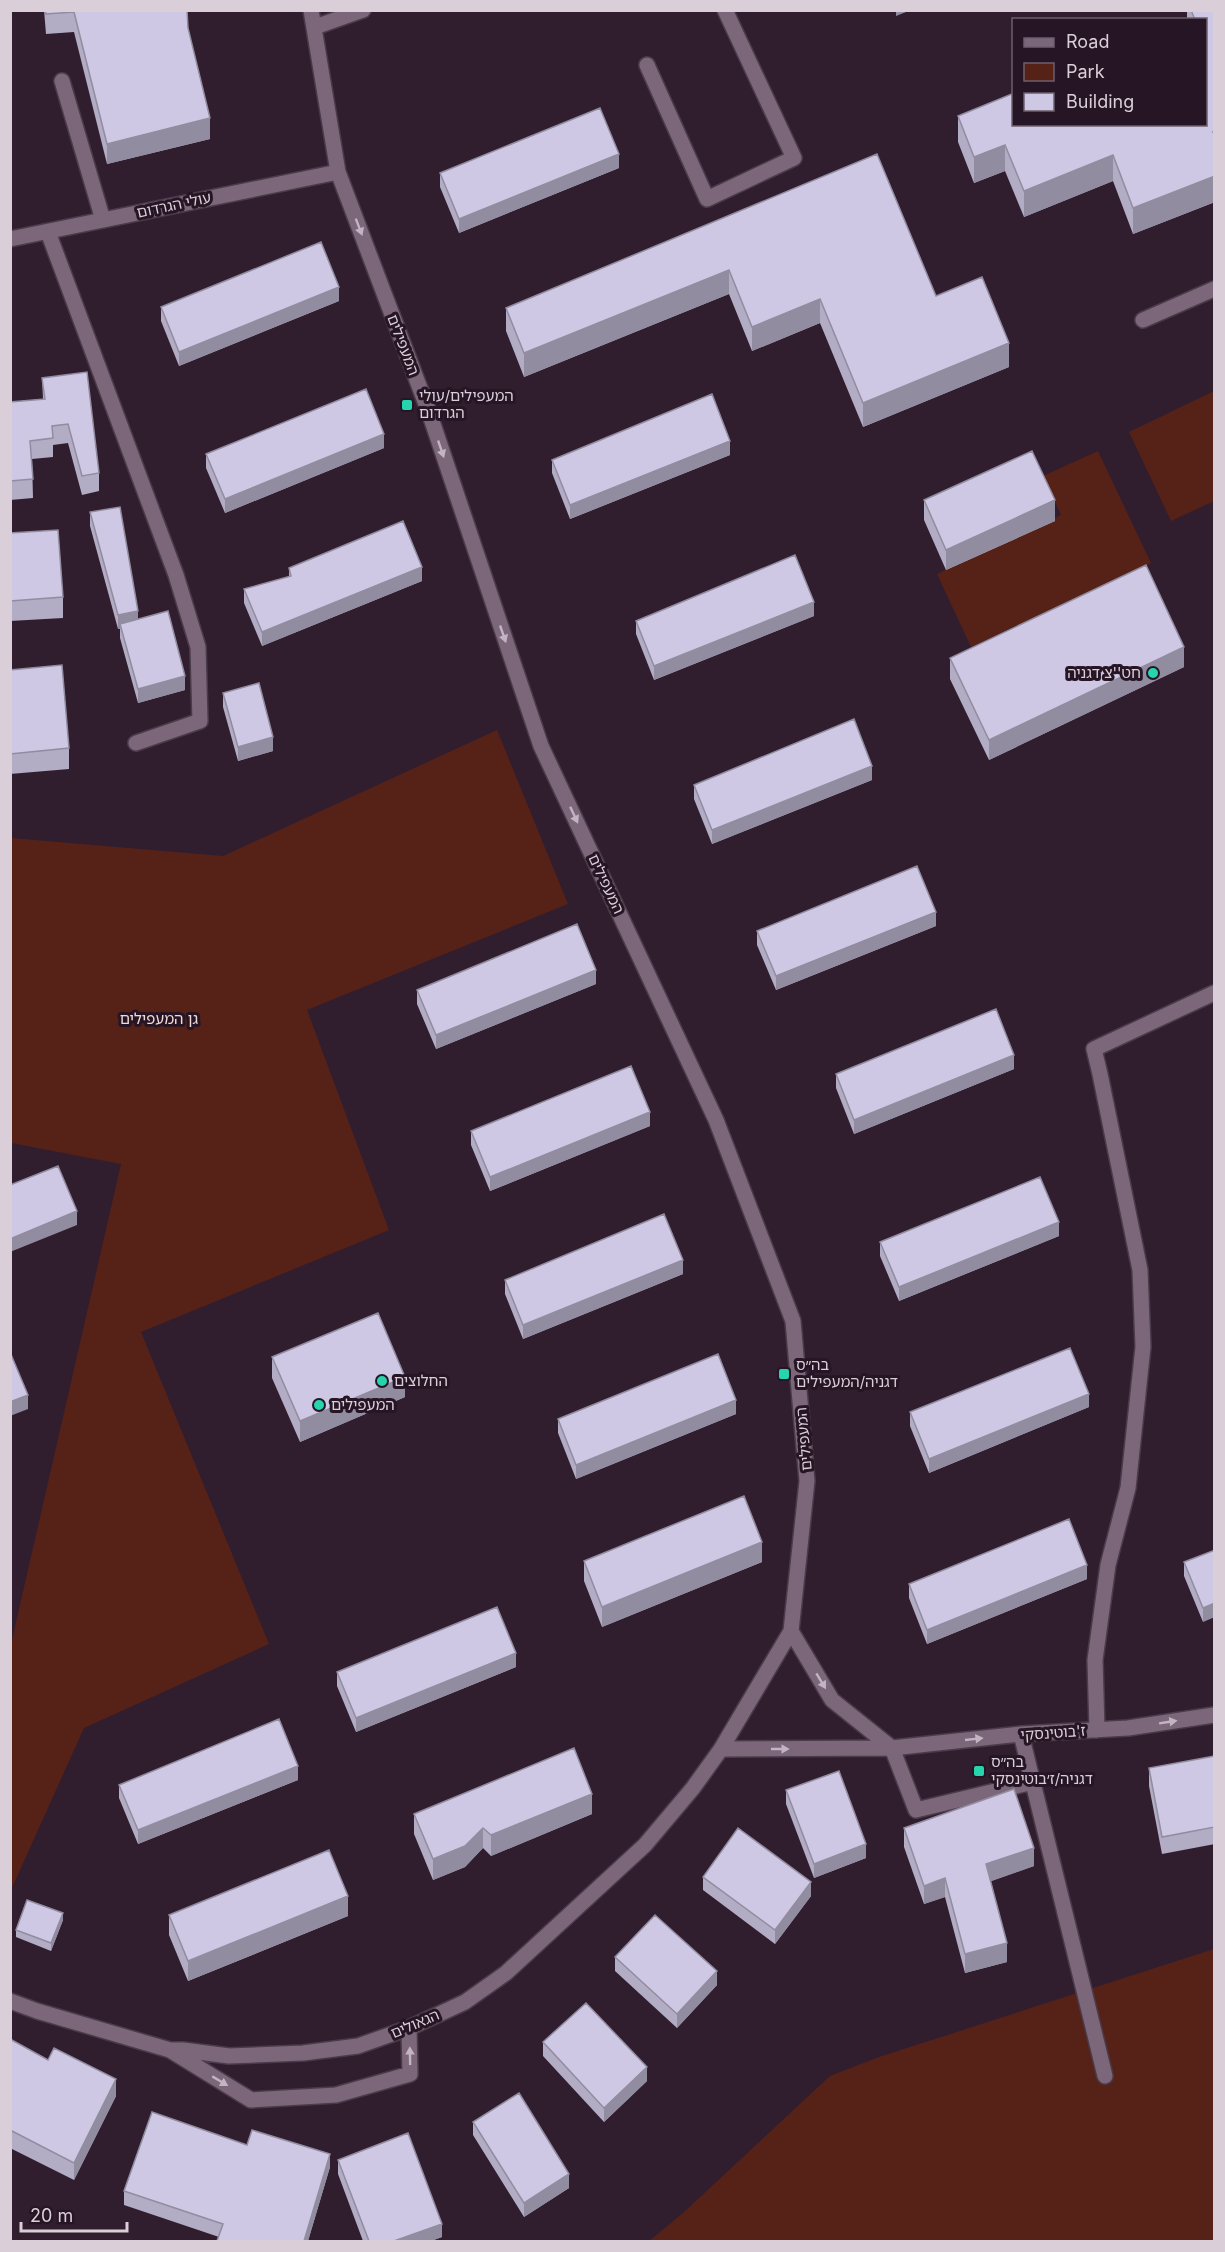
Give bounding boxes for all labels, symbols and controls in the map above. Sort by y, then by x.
legend [1012,18,1207,126]
text: Road [1066,31,1109,52]
text: Park [1066,61,1105,82]
text: Building [1066,91,1134,112]
street label: עולי הגרדום [135,187,213,222]
one-way arrow [354,218,364,236]
street label: המעפילים [383,312,424,378]
place label: המעפילים/עולי הגרדום [419,386,514,422]
marker: המעפילים/עולי הגרדום [400,398,414,412]
one-way arrow [437,440,446,458]
one-way arrow [499,625,509,643]
place label: חט''צ דגניה [1067,663,1141,682]
marker: חט''צ דגניה [1146,666,1160,680]
one-way arrow [569,807,578,824]
street label: המעפילים [584,851,629,917]
park label: גן המעפילים [120,1009,199,1028]
place label: בה״ס דגניה/המעפילים [796,1355,898,1391]
marker: בה״ס דגניה/המעפילים [777,1367,791,1381]
place label: החלוצים [394,1371,448,1390]
marker: החלוצים [375,1374,389,1388]
place label: המעפילים [331,1395,395,1414]
marker: המעפילים [312,1398,326,1412]
street label: המעפילים [791,1406,816,1472]
one-way arrow [816,1673,827,1689]
one-way arrow [1159,1717,1178,1726]
street label: ז'בוטינסקי [1020,1721,1086,1744]
one-way arrow [965,1734,984,1744]
one-way arrow [770,1744,789,1754]
place label: בה״ס דגניה/ז׳בוטינסקי [991,1752,1093,1788]
marker: בה״ס דגניה/ז׳בוטינסקי [972,1764,986,1778]
street label: הגאולים [388,2005,442,2042]
one-way arrow [405,2047,414,2066]
one-way arrow [212,2075,228,2086]
scale bar [21,2195,128,2233]
text: 20 m [30,2205,73,2226]

